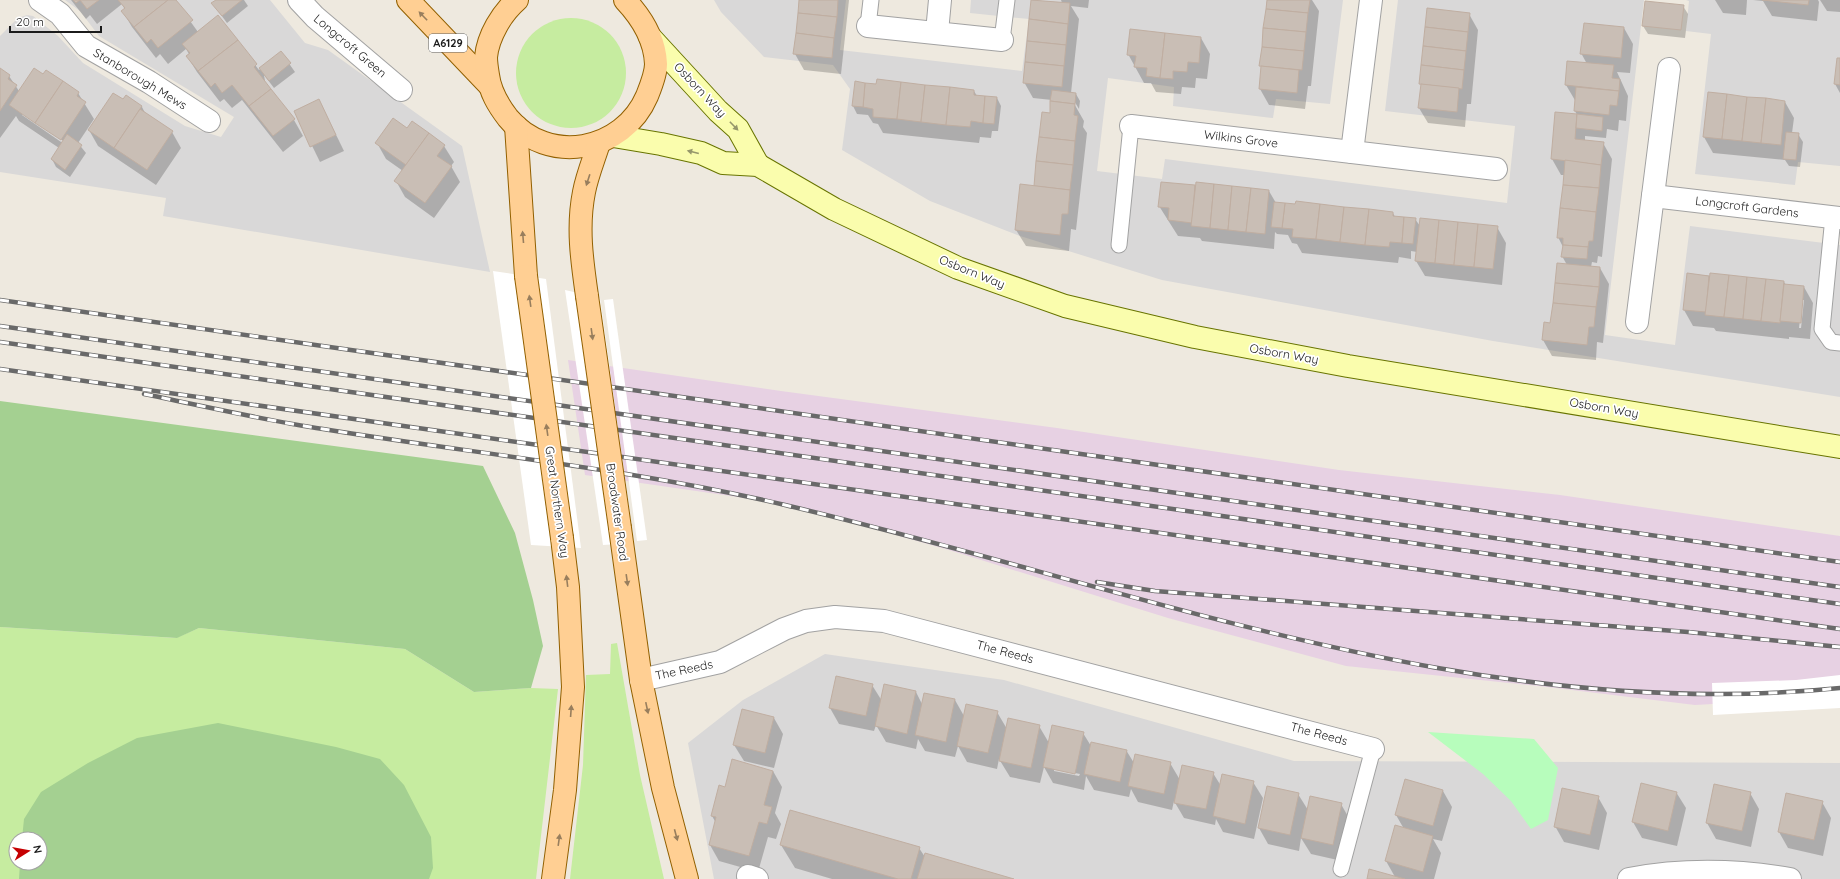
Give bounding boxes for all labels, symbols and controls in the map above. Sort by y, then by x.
scale bar [10,8,101,34]
street label: Longcroft Green [311,11,390,80]
one-way arrow [418,11,428,21]
text: 20 m [16,14,44,29]
road number: A6129 [429,34,467,52]
street label: Stanborough Mews [91,45,190,113]
street label: Osborn Way [671,59,730,120]
one-way arrow [730,121,739,131]
street label: Wilkins Grove [1203,127,1279,151]
one-way arrow [687,148,699,154]
one-way arrow [584,174,590,186]
street label: Longcroft Gardens [1694,193,1800,220]
one-way arrow [520,231,527,243]
street label: Osborn Way [937,252,1007,292]
one-way arrow [526,295,533,307]
one-way arrow [589,328,595,340]
street label: Osborn Way [1248,340,1320,367]
street label: Osborn Way [1568,394,1640,421]
one-way arrow [544,424,550,436]
street label: Great Northern Way [542,445,573,559]
street label: Broadwater Road [603,462,632,562]
one-way arrow [624,574,630,586]
one-way arrow [564,575,570,587]
street label: The Reeds [975,637,1036,666]
street label: The Reeds [654,656,714,683]
one-way arrow [644,702,650,715]
one-way arrow [567,705,574,717]
street label: The Reeds [1289,719,1350,748]
one-way arrow [673,829,679,841]
north arrow [8,831,48,871]
one-way arrow [555,834,562,846]
text: N [30,844,45,854]

